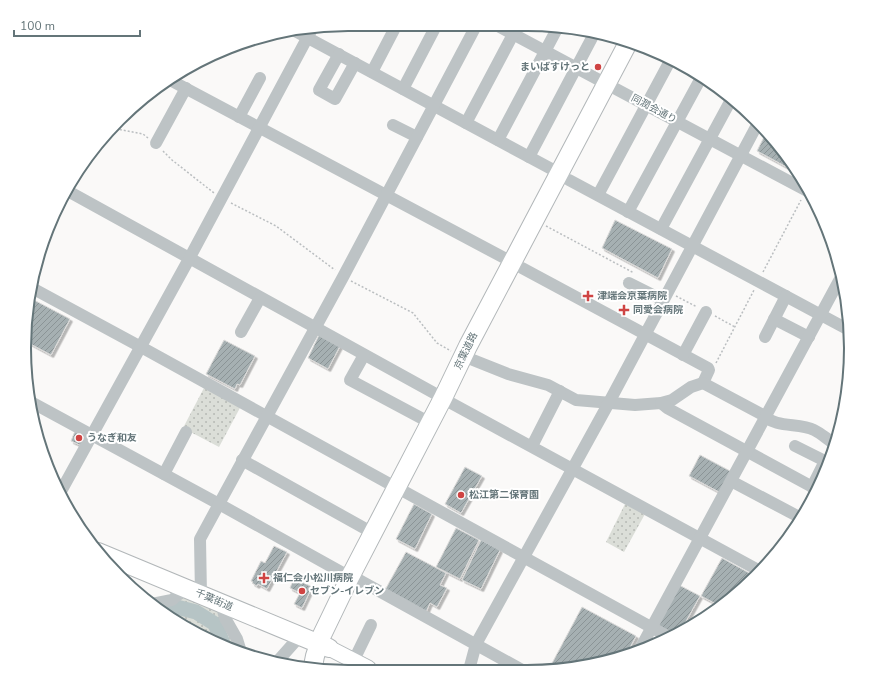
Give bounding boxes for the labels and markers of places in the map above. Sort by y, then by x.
place label: まいばすけっと [520,60,590,74]
marker: まいばすけっと [593,62,603,72]
place label: 津端会京葉病院 [597,289,667,303]
marker: 津端会京葉病院 [582,290,594,302]
place label: 同愛会病院 [633,303,683,317]
marker: 同愛会病院 [618,304,630,316]
place label: うなぎ和友 [87,431,137,445]
marker: うなぎ和友 [74,433,84,443]
place label: 松江第二保育園 [469,488,539,502]
marker: 松江第二保育園 [456,490,466,500]
place label: 福仁会小松川病院 [273,571,353,585]
marker: 福仁会小松川病院 [258,572,270,584]
place label: セブン-イレブン [310,584,384,598]
marker: セブン-イレブン [297,586,307,596]

